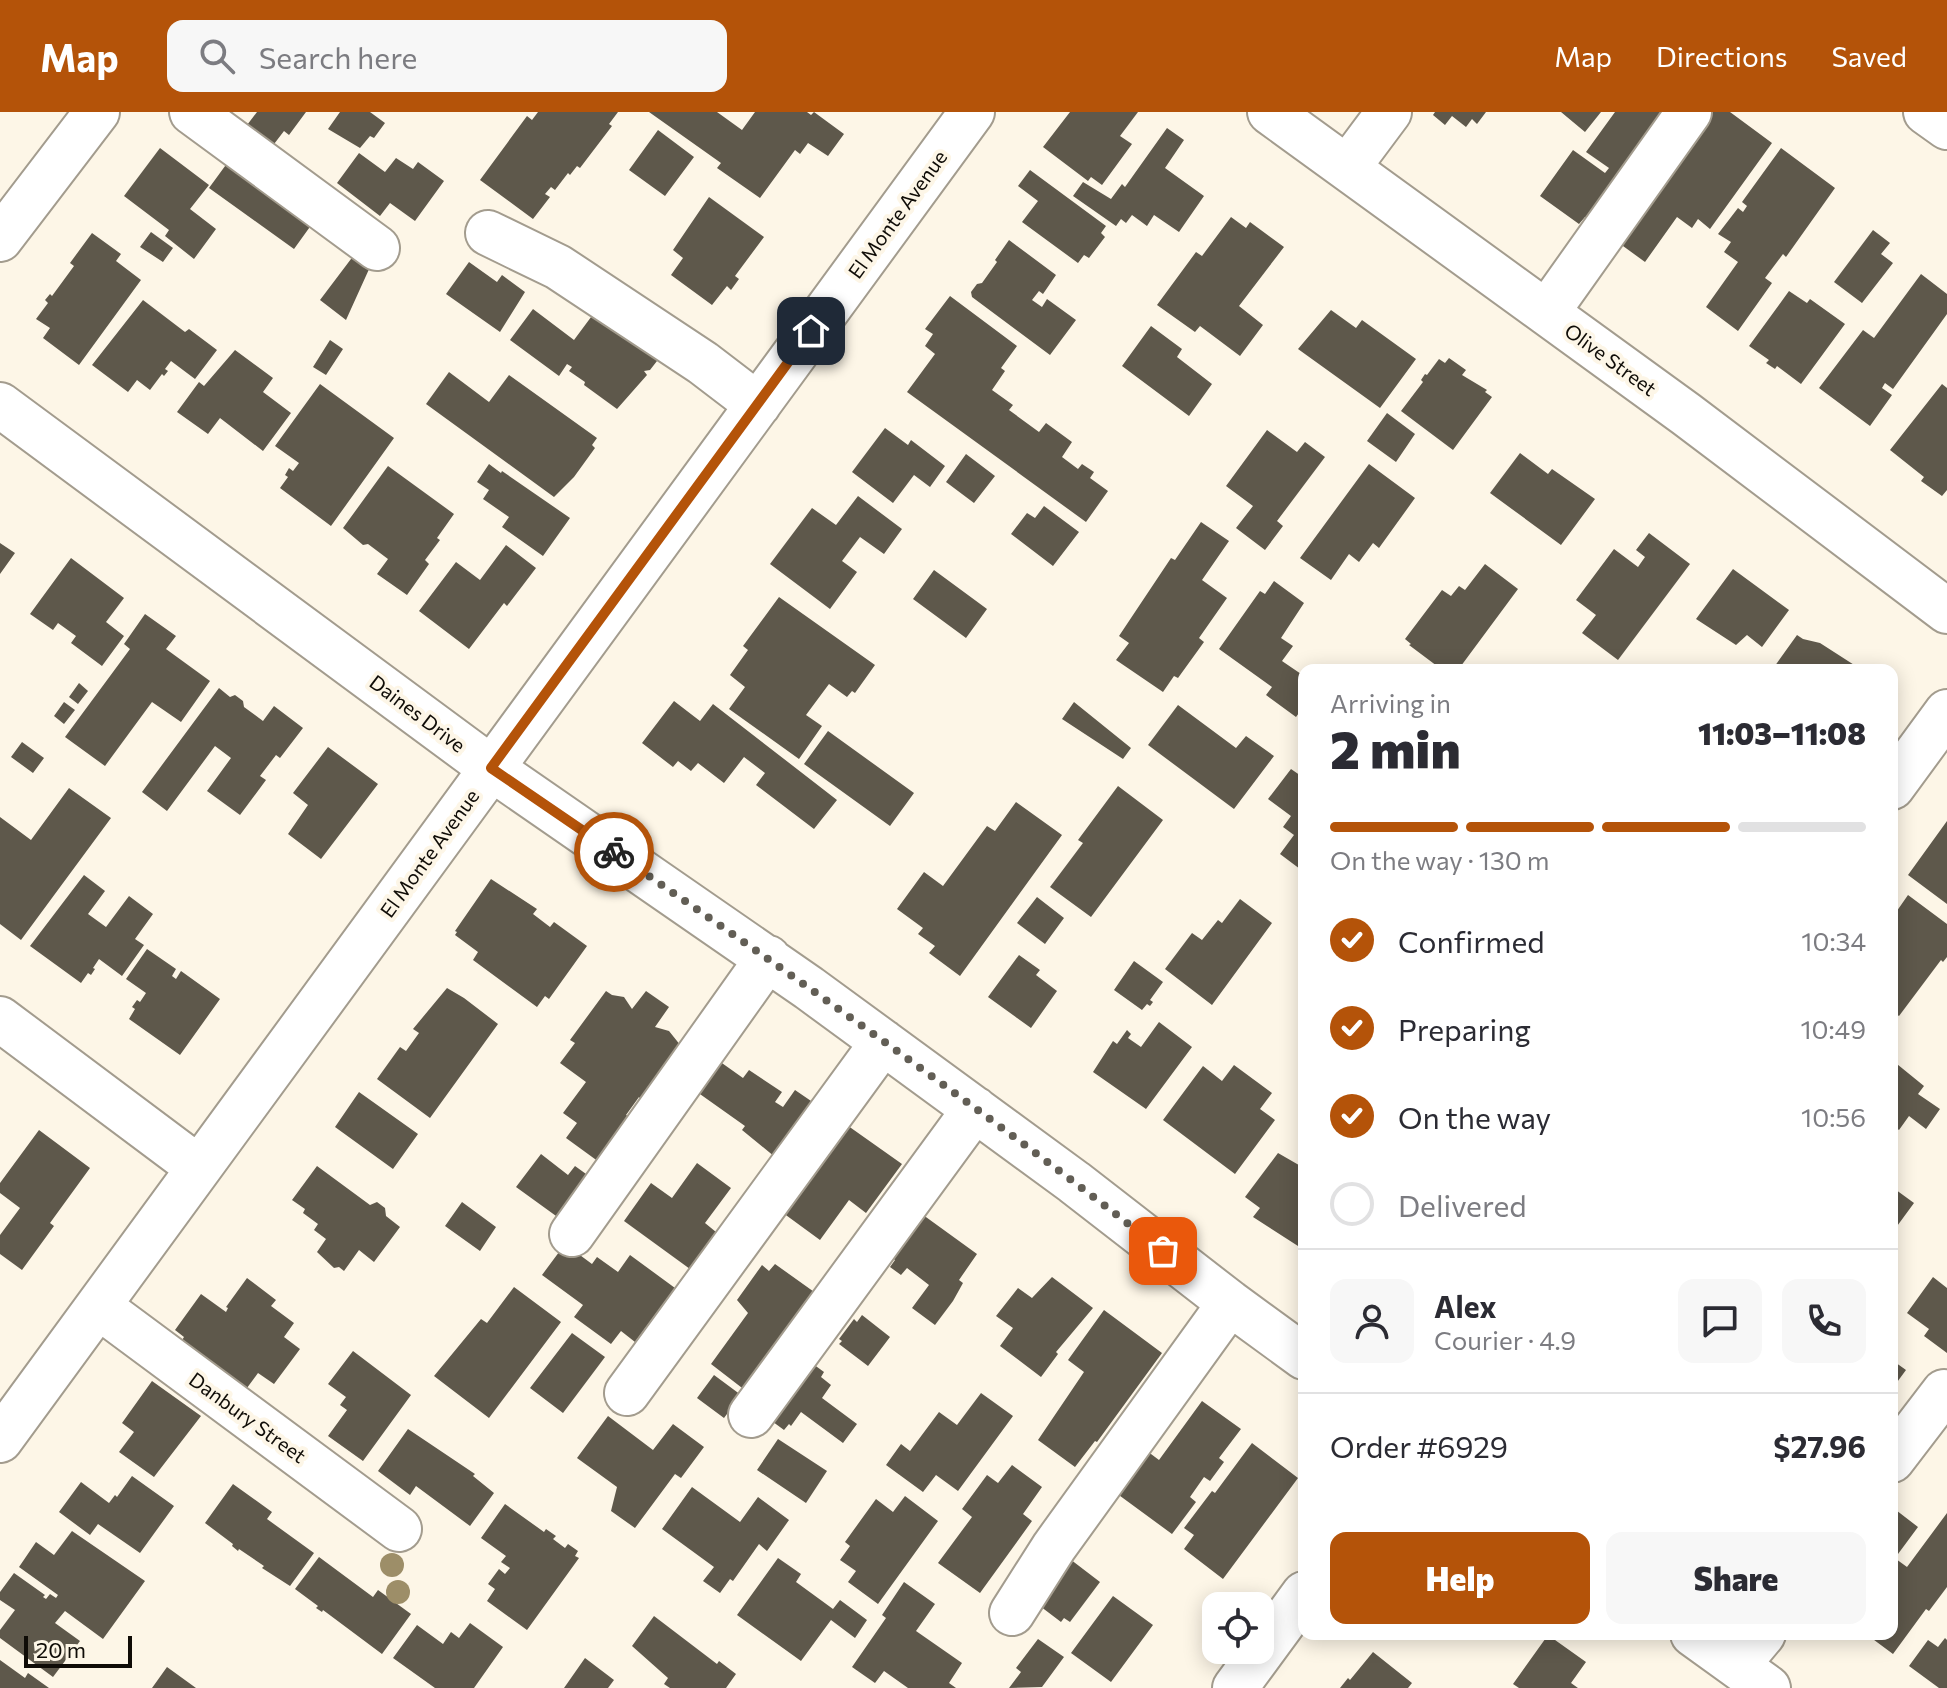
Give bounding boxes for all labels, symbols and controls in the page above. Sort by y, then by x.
search box [167,20,727,92]
text: Map [40,33,119,80]
icon: search [195,34,239,78]
text: Search here [259,38,417,75]
text: Map [1554,39,1612,73]
text: Directions [1656,39,1787,73]
text: Saved [1831,39,1907,73]
street label: El Monte Avenue [843,145,951,283]
pin [777,297,845,365]
icon: home [789,309,833,353]
street label: Olive Street [1561,318,1661,400]
street label: Daines Drive [365,669,471,757]
text: Arriving in [1330,687,1451,718]
text: 11:03–11:08 [1698,714,1866,751]
text: 2 min [1330,716,1461,780]
street label: El Monte Avenue [375,784,483,922]
courier [574,812,654,892]
icon: bike [592,830,636,874]
text: On the way · 130 m [1330,844,1549,875]
icon: check [1330,918,1374,962]
text: Confirmed [1398,922,1545,959]
text: 10:34 [1801,925,1866,956]
icon: check [1330,1006,1374,1050]
text: Preparing [1398,1010,1531,1047]
text: 10:49 [1800,1013,1866,1044]
icon: check [1330,1094,1374,1138]
text: On the way [1398,1098,1551,1135]
text: 10:56 [1801,1101,1866,1132]
text: Delivered [1398,1186,1527,1223]
pin [1129,1217,1197,1285]
icon: bag [1141,1229,1185,1273]
button: person [1330,1279,1414,1363]
button: chat [1678,1279,1762,1363]
button: phone [1782,1279,1866,1363]
text: Alex [1434,1287,1497,1324]
text: Courier · 4.9 [1434,1324,1576,1355]
street label: Danbury Street [185,1367,311,1467]
text: Order #6929 [1330,1427,1508,1464]
text: $27.96 [1773,1427,1866,1464]
button: Help [1330,1532,1590,1624]
button: Share [1606,1532,1866,1624]
map controls [1202,1592,1274,1664]
button: locate [1202,1592,1274,1664]
scale bar [24,1632,132,1668]
text: 20 m [36,1636,86,1663]

